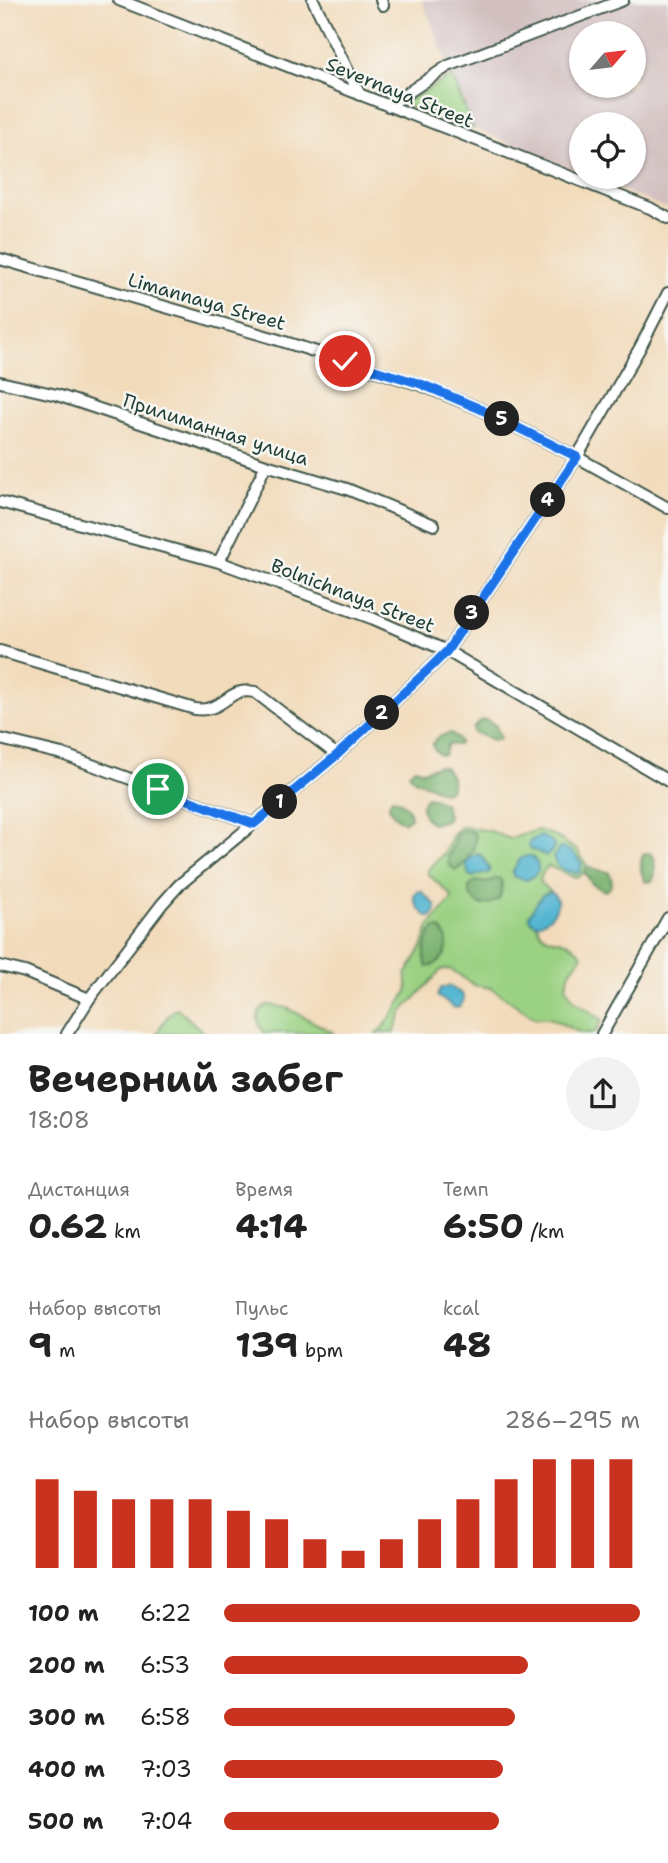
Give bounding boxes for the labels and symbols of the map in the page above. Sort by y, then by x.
north arrow [569,21,646,98]
street label: Severnaya Street [322,51,477,134]
street label: Limannaya Street [125,267,289,336]
pin [315,331,375,391]
street label: Прилиманная улица [120,388,312,471]
pin: 5 [484,402,520,436]
pin: 4 [530,482,566,518]
street label: Bolnichnaya Street [267,553,438,638]
pin: 3 [454,596,490,630]
pin: 2 [364,696,400,730]
pin [128,759,188,819]
pin: 1 [262,784,298,820]

